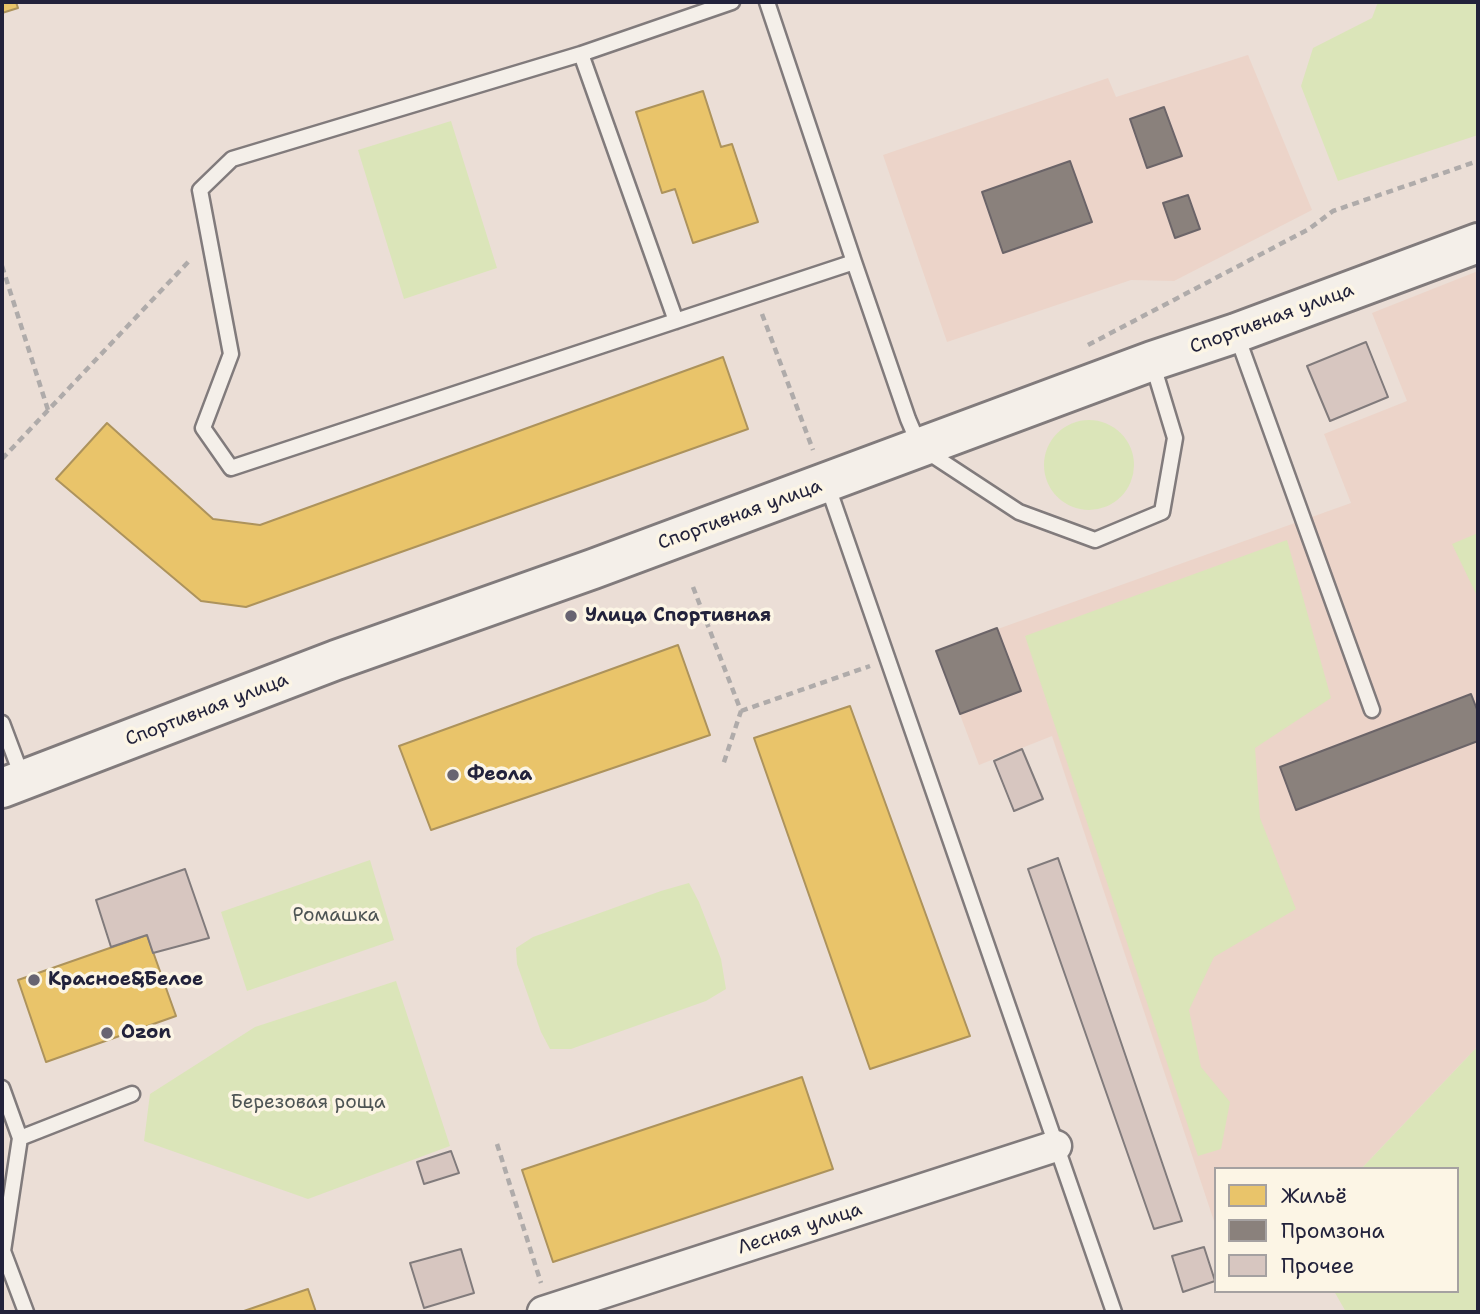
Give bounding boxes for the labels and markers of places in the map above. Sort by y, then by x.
place label: Улица Спортивная [585,605,771,627]
marker: Улица Спортивная [563,608,579,624]
place label: Феола [467,764,532,786]
marker: Феола [445,767,461,783]
place label: Красное&Белое [48,969,203,991]
marker: Красное&Белое [26,972,42,988]
place label: Ozon [121,1022,171,1044]
marker: Ozon [99,1025,115,1041]

